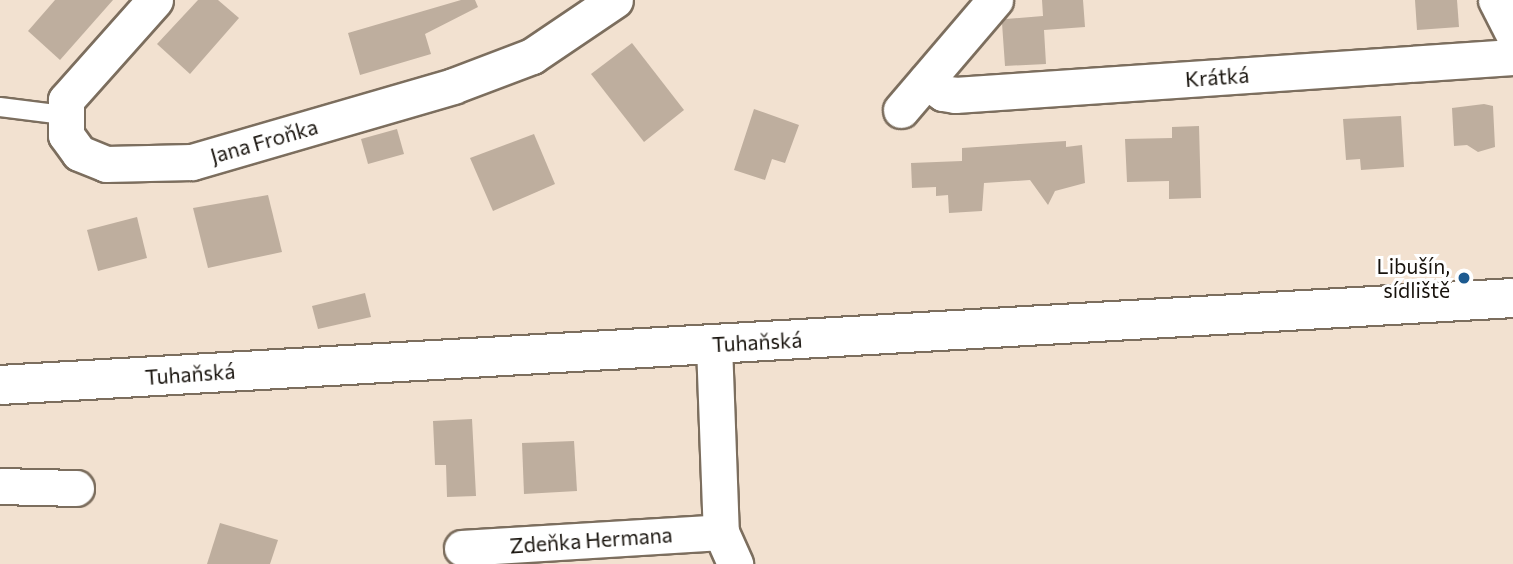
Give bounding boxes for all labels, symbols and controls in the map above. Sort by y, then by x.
street label: Krátká [1184,62,1250,92]
street label: Jana Froňka [207,114,321,168]
place label: Libušín, sídliště [1377,253,1450,303]
marker: Libušín, sídliště [1456,270,1472,286]
street label: Tuhaňská [711,327,803,357]
street label: Tuhaňská [144,358,236,390]
street label: Zdeňka Hermana [509,522,673,558]

